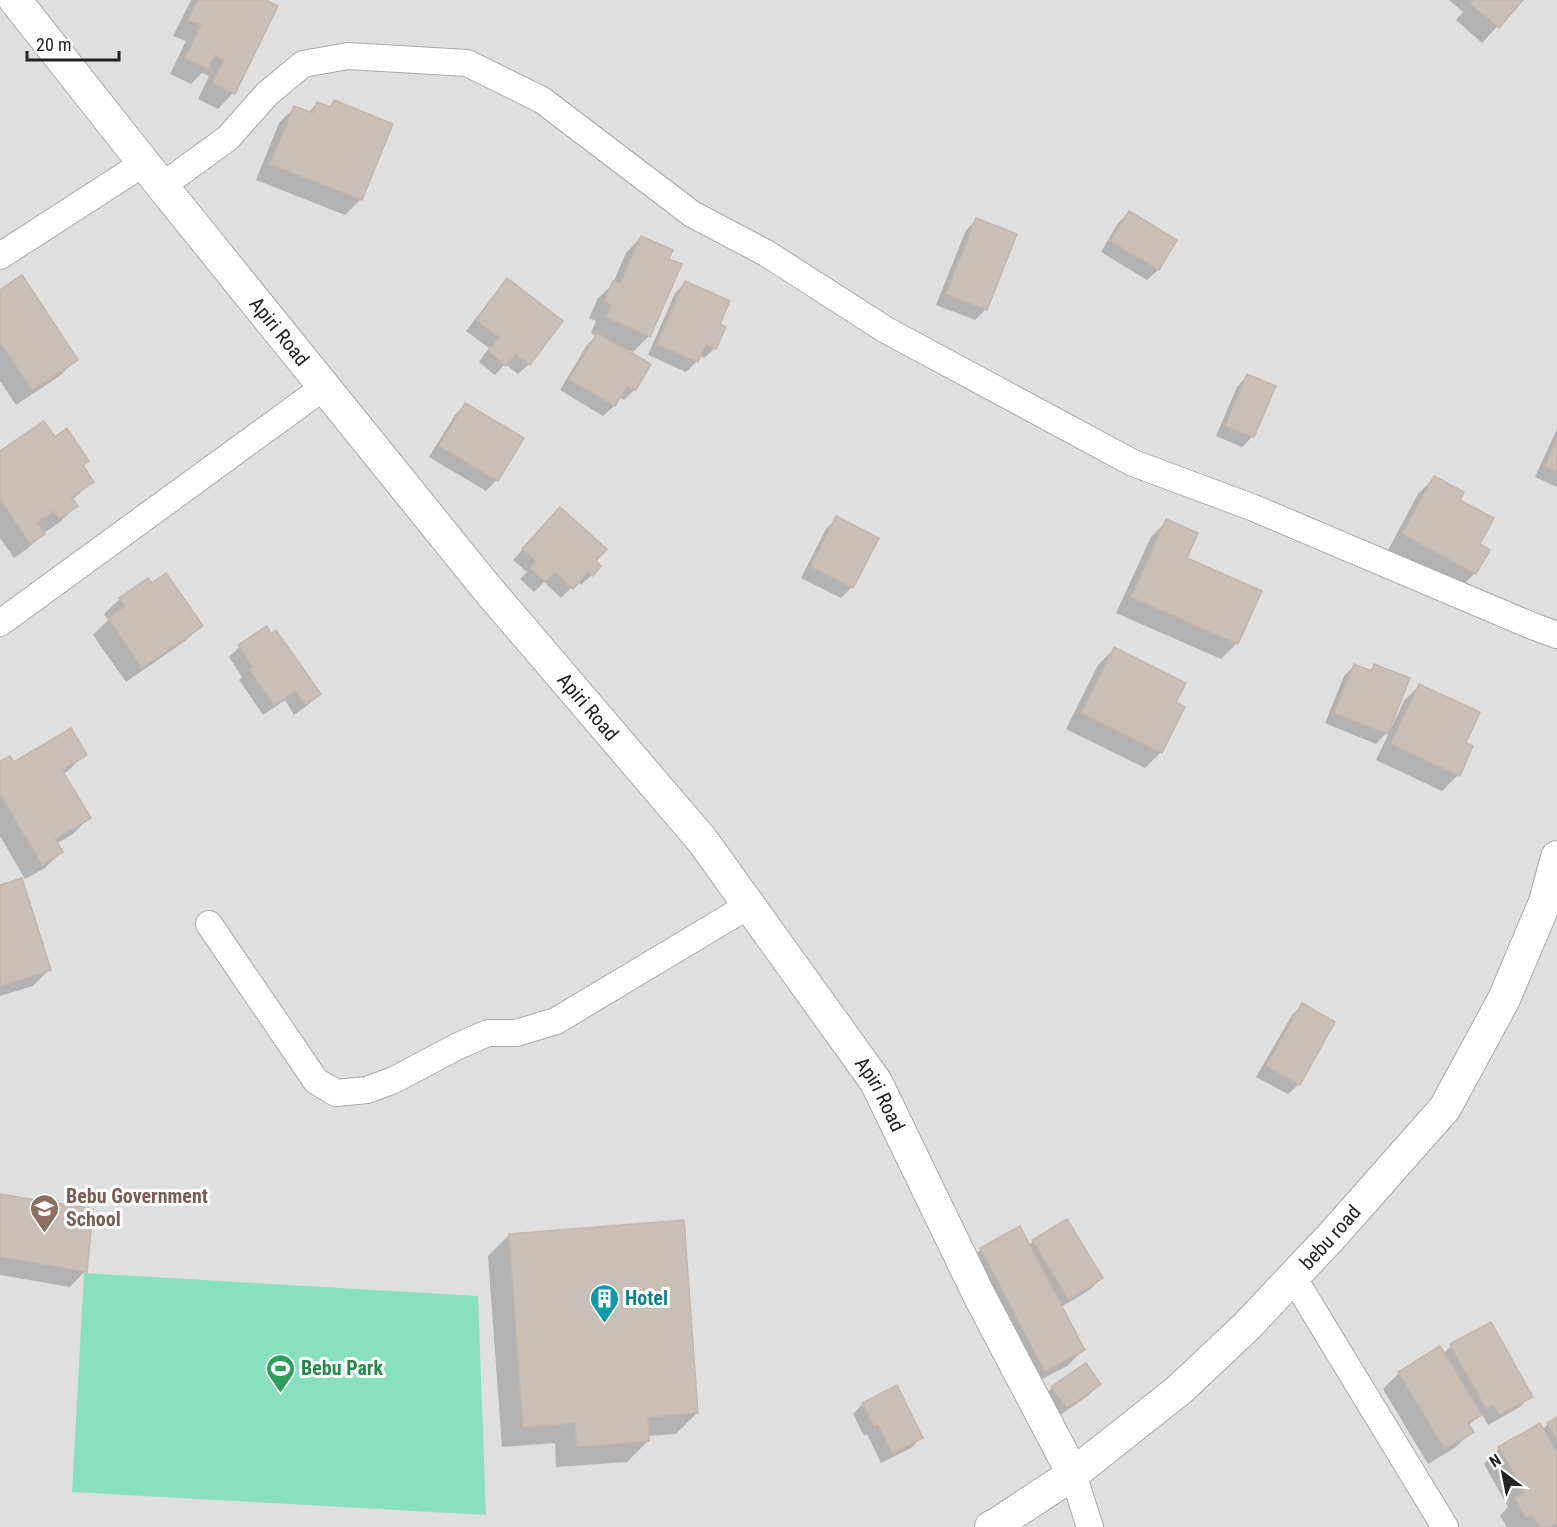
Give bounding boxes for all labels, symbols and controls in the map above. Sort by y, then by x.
scale bar [27,24,118,62]
text: 20 m [36,34,71,55]
street label: Apiri Road [245,292,314,371]
street label: Apiri Road [553,668,624,746]
street label: Apiri Road [850,1052,910,1135]
place label: Bebu Government School [66,1184,208,1231]
school or university icon: Bebu Government School [29,1192,61,1234]
street label: bebu road [1295,1200,1366,1274]
building icon: Hotel [588,1282,620,1324]
place label: Hotel [625,1286,668,1310]
sports icon: Bebu Park [264,1352,296,1394]
place label: Bebu Park [301,1356,383,1380]
north arrow [1473,1443,1533,1503]
text: N [1486,1450,1505,1471]

